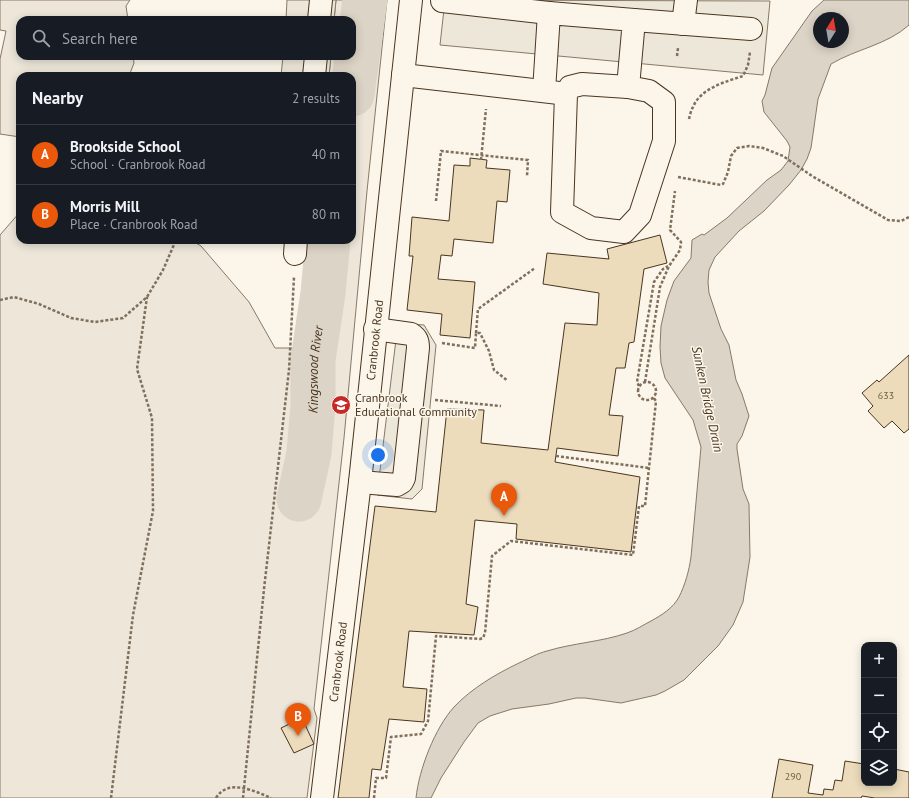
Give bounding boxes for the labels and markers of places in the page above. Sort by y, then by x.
place label: Cranbrook Educational Community [355,390,477,419]
school or university icon: Cranbrook Educational Community [330,394,352,416]
pin: A [491,483,517,516]
pin: B [285,703,311,736]

